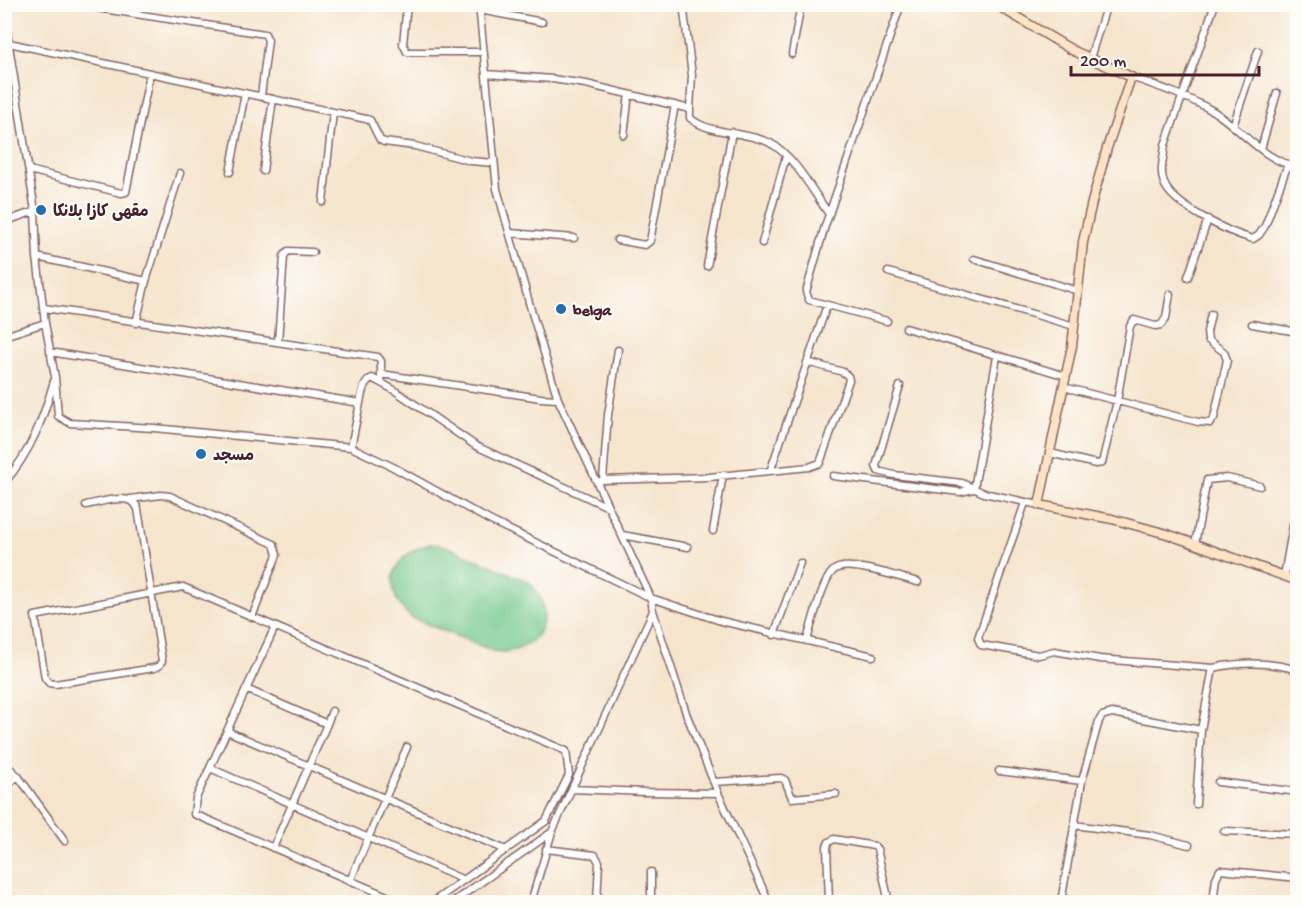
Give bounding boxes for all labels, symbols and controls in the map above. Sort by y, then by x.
scale bar [1071,39,1258,77]
text: 200 m [1080,52,1127,73]
marker: مقهى كازا بلانكا [34,203,48,217]
place label: مقهى كازا بلانكا [53,203,149,223]
marker: belga [554,302,568,316]
place label: belga [572,303,612,322]
marker: مسجد [194,447,208,461]
place label: مسجد [213,448,254,467]

